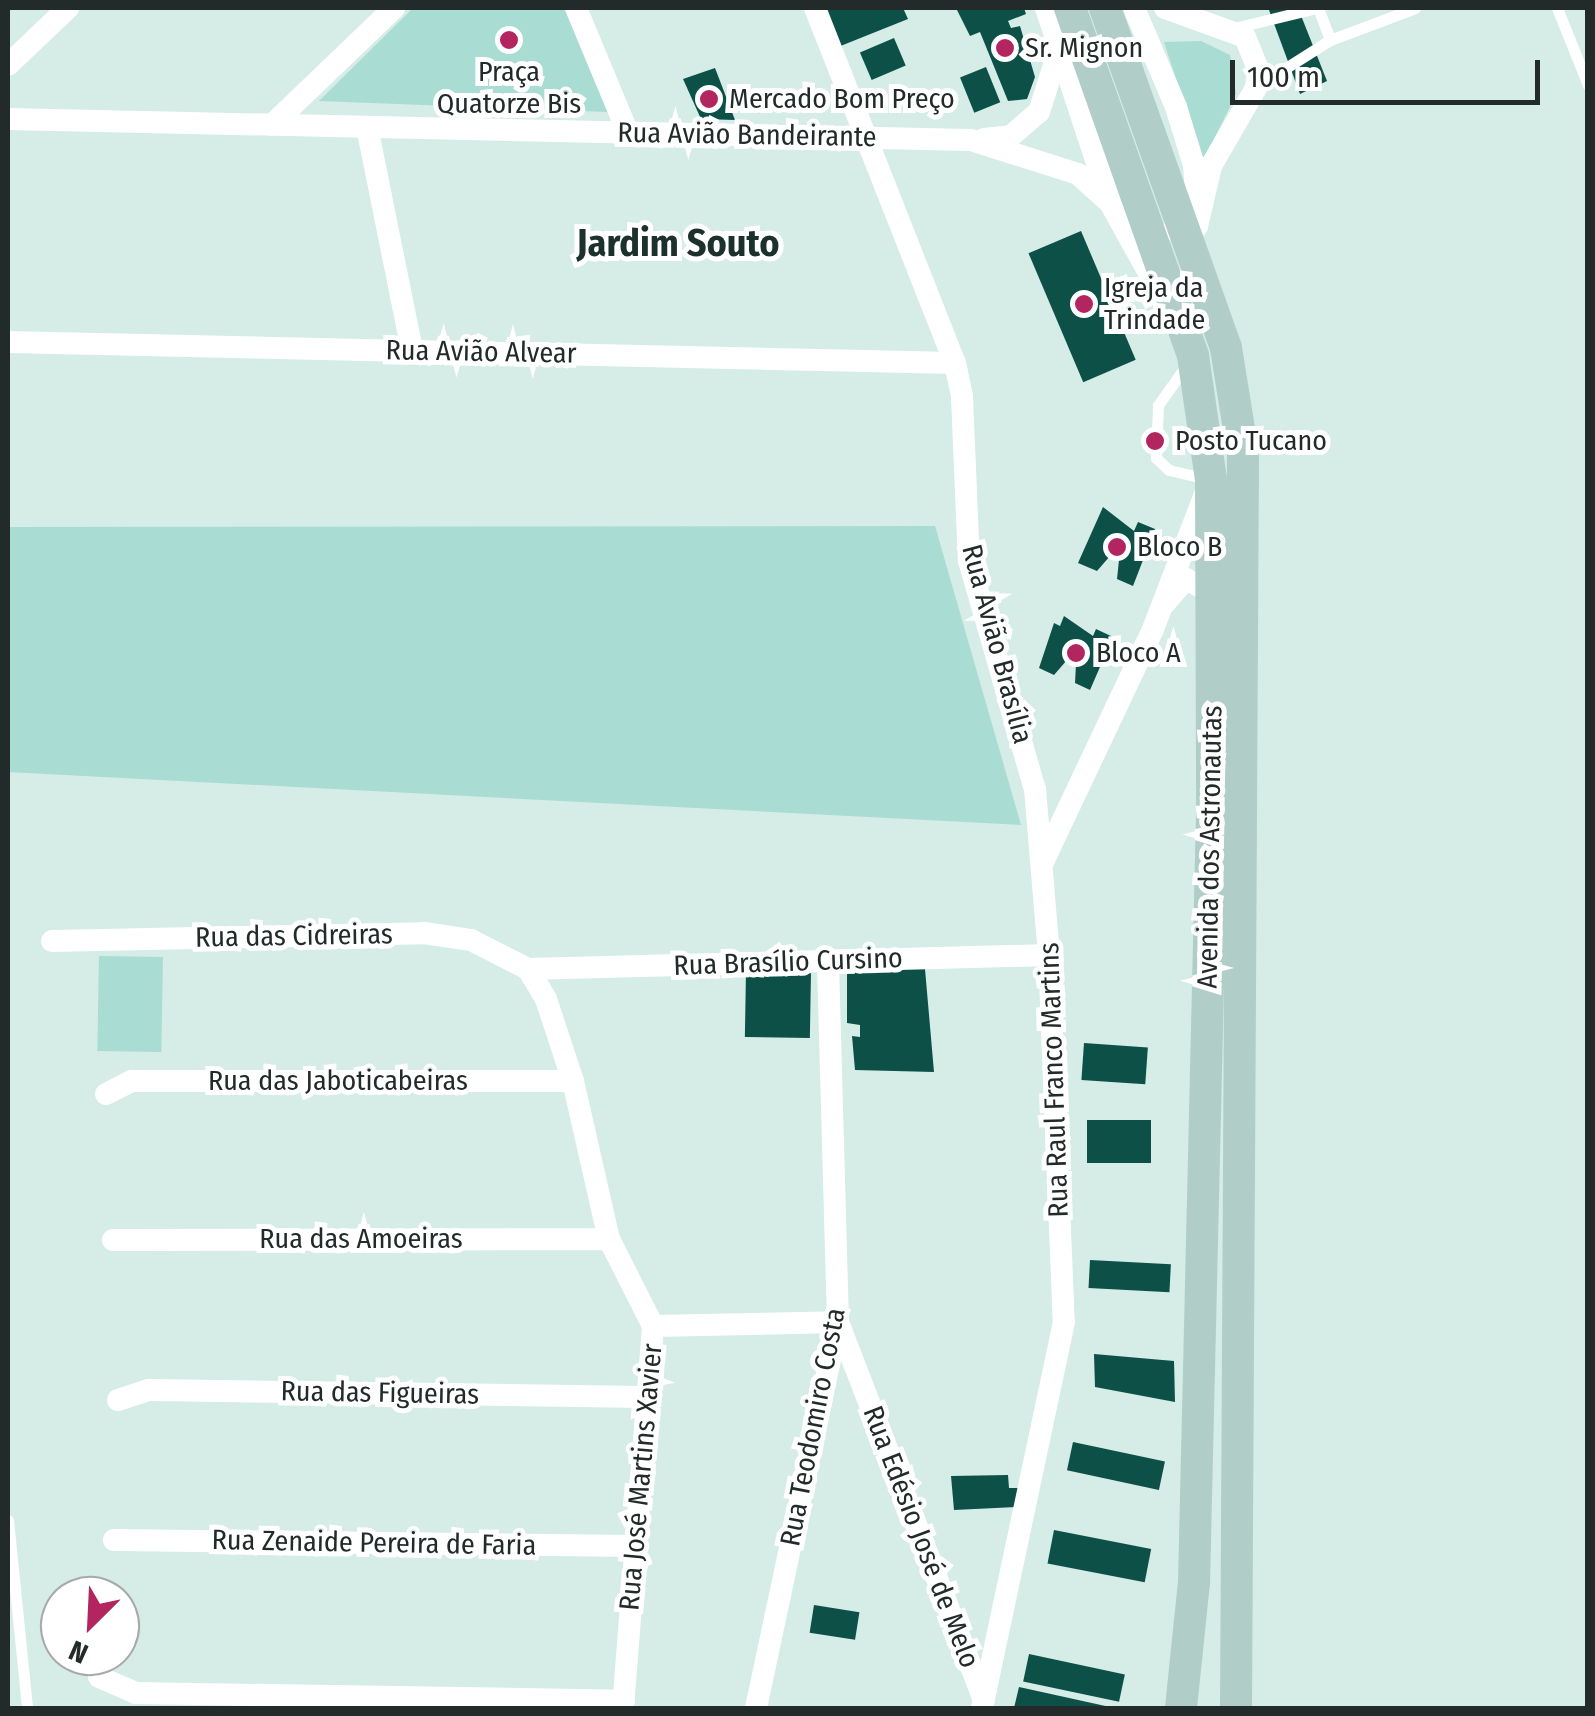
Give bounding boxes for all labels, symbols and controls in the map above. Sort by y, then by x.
marker: Praça Quatorze Bis [498,29,520,51]
place label: Sr. Mignon [1025,31,1143,65]
marker: Sr. Mignon [994,37,1016,59]
scale bar [1235,40,1545,102]
place label: Praça Quatorze Bis [437,55,581,121]
text: 100 m [1247,59,1320,95]
place label: Mercado Bom Preço [729,82,955,116]
marker: Mercado Bom Preço [698,88,720,110]
street label: Rua Avião Bandeirante [617,116,877,154]
district label: Jardim Souto [577,221,779,267]
place label: Igreja da Trindade [1104,271,1205,337]
marker: Igreja da Trindade [1073,293,1095,315]
street label: Rua Avião Alvear [385,334,577,370]
place label: Posto Tucano [1175,424,1327,458]
marker: Posto Tucano [1144,430,1166,452]
place label: Bloco B [1137,530,1222,564]
marker: Bloco B [1106,536,1128,558]
street label: Rua Avião Brasília [954,541,1040,747]
place label: Bloco A [1096,636,1181,670]
marker: Bloco A [1065,642,1087,664]
street label: Avenida dos Astronautas [1191,705,1229,989]
street label: Rua das Cidreiras [195,917,393,955]
street label: Rua Brasílio Cursino [673,941,903,983]
street label: Rua Raul Franco Martins [1032,942,1076,1218]
street label: Rua das Jaboticabeiras [208,1064,468,1098]
street label: Rua das Amoeiras [259,1222,463,1256]
street label: Rua Teodomiro Costa [773,1305,853,1549]
street label: Rua José Martins Xavier [613,1342,669,1612]
street label: Rua das Figueiras [280,1374,480,1412]
street label: Rua Edésio José de Melo [856,1401,986,1673]
street label: Rua Zenaide Pereira de Faria [211,1523,537,1563]
north arrow [40,1576,140,1676]
text: N [64,1634,93,1671]

